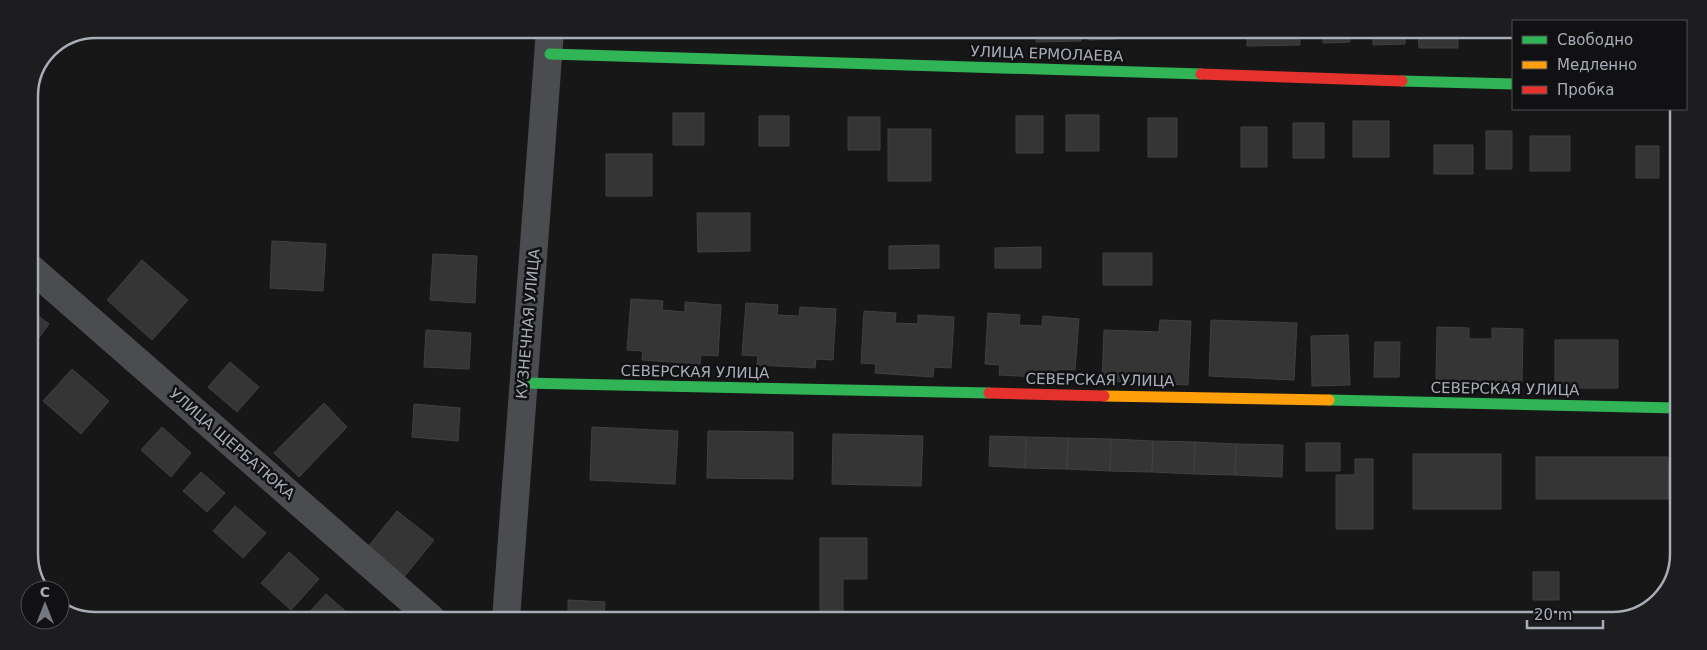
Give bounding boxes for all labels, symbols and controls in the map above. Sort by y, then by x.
legend [1512,20,1687,110]
text: Свободно [1557,31,1633,49]
street label: УЛИЦА ЕРМОЛАЕВА [970,42,1125,66]
text: Медленно [1557,56,1637,74]
text: Пробка [1557,81,1614,99]
street label: КУЗНЕЧНАЯ УЛИЦА [512,247,544,400]
street label: СЕВЕРСКАЯ УЛИЦА [620,362,770,382]
street label: СЕВЕРСКАЯ УЛИЦА [1025,370,1175,390]
street label: СЕВЕРСКАЯ УЛИЦА [1430,379,1580,399]
street label: УЛИЦА ЩЕРБАТЮКА [166,385,299,504]
north arrow [20,580,70,630]
text: С [40,584,50,600]
scale bar [1527,598,1603,630]
text: 20 m [1534,606,1572,624]

